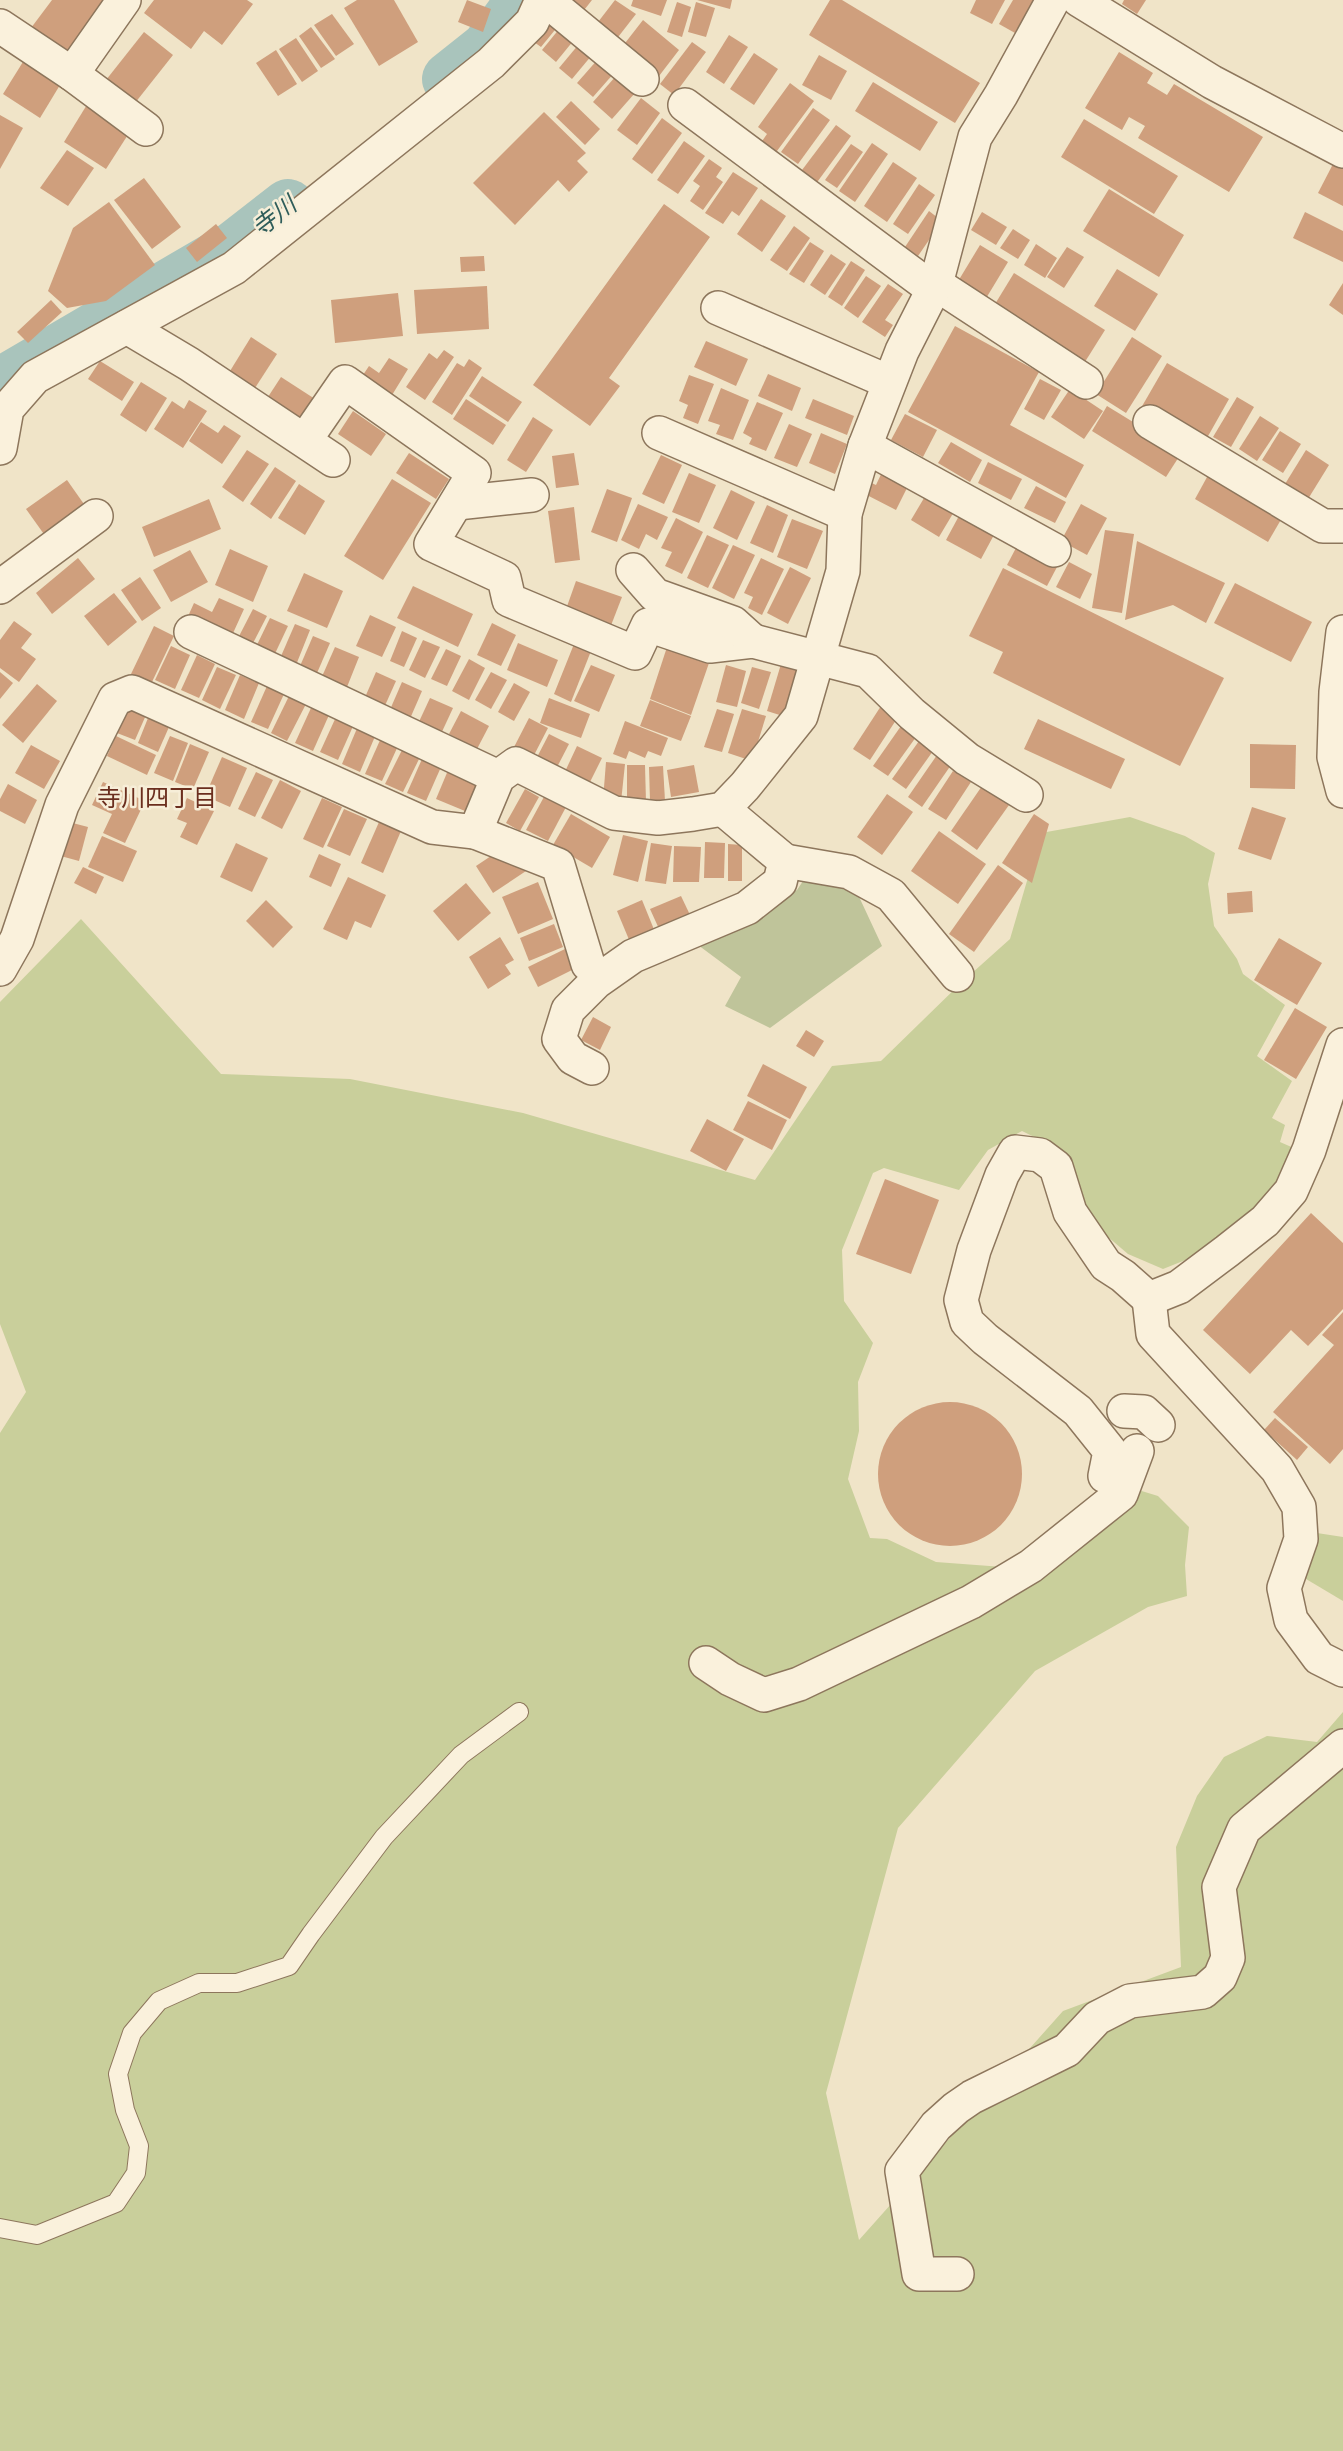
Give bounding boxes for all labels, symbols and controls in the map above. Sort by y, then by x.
water label: 寺川 [246,188,304,242]
district label: 寺川四丁目 [97,783,217,812]

